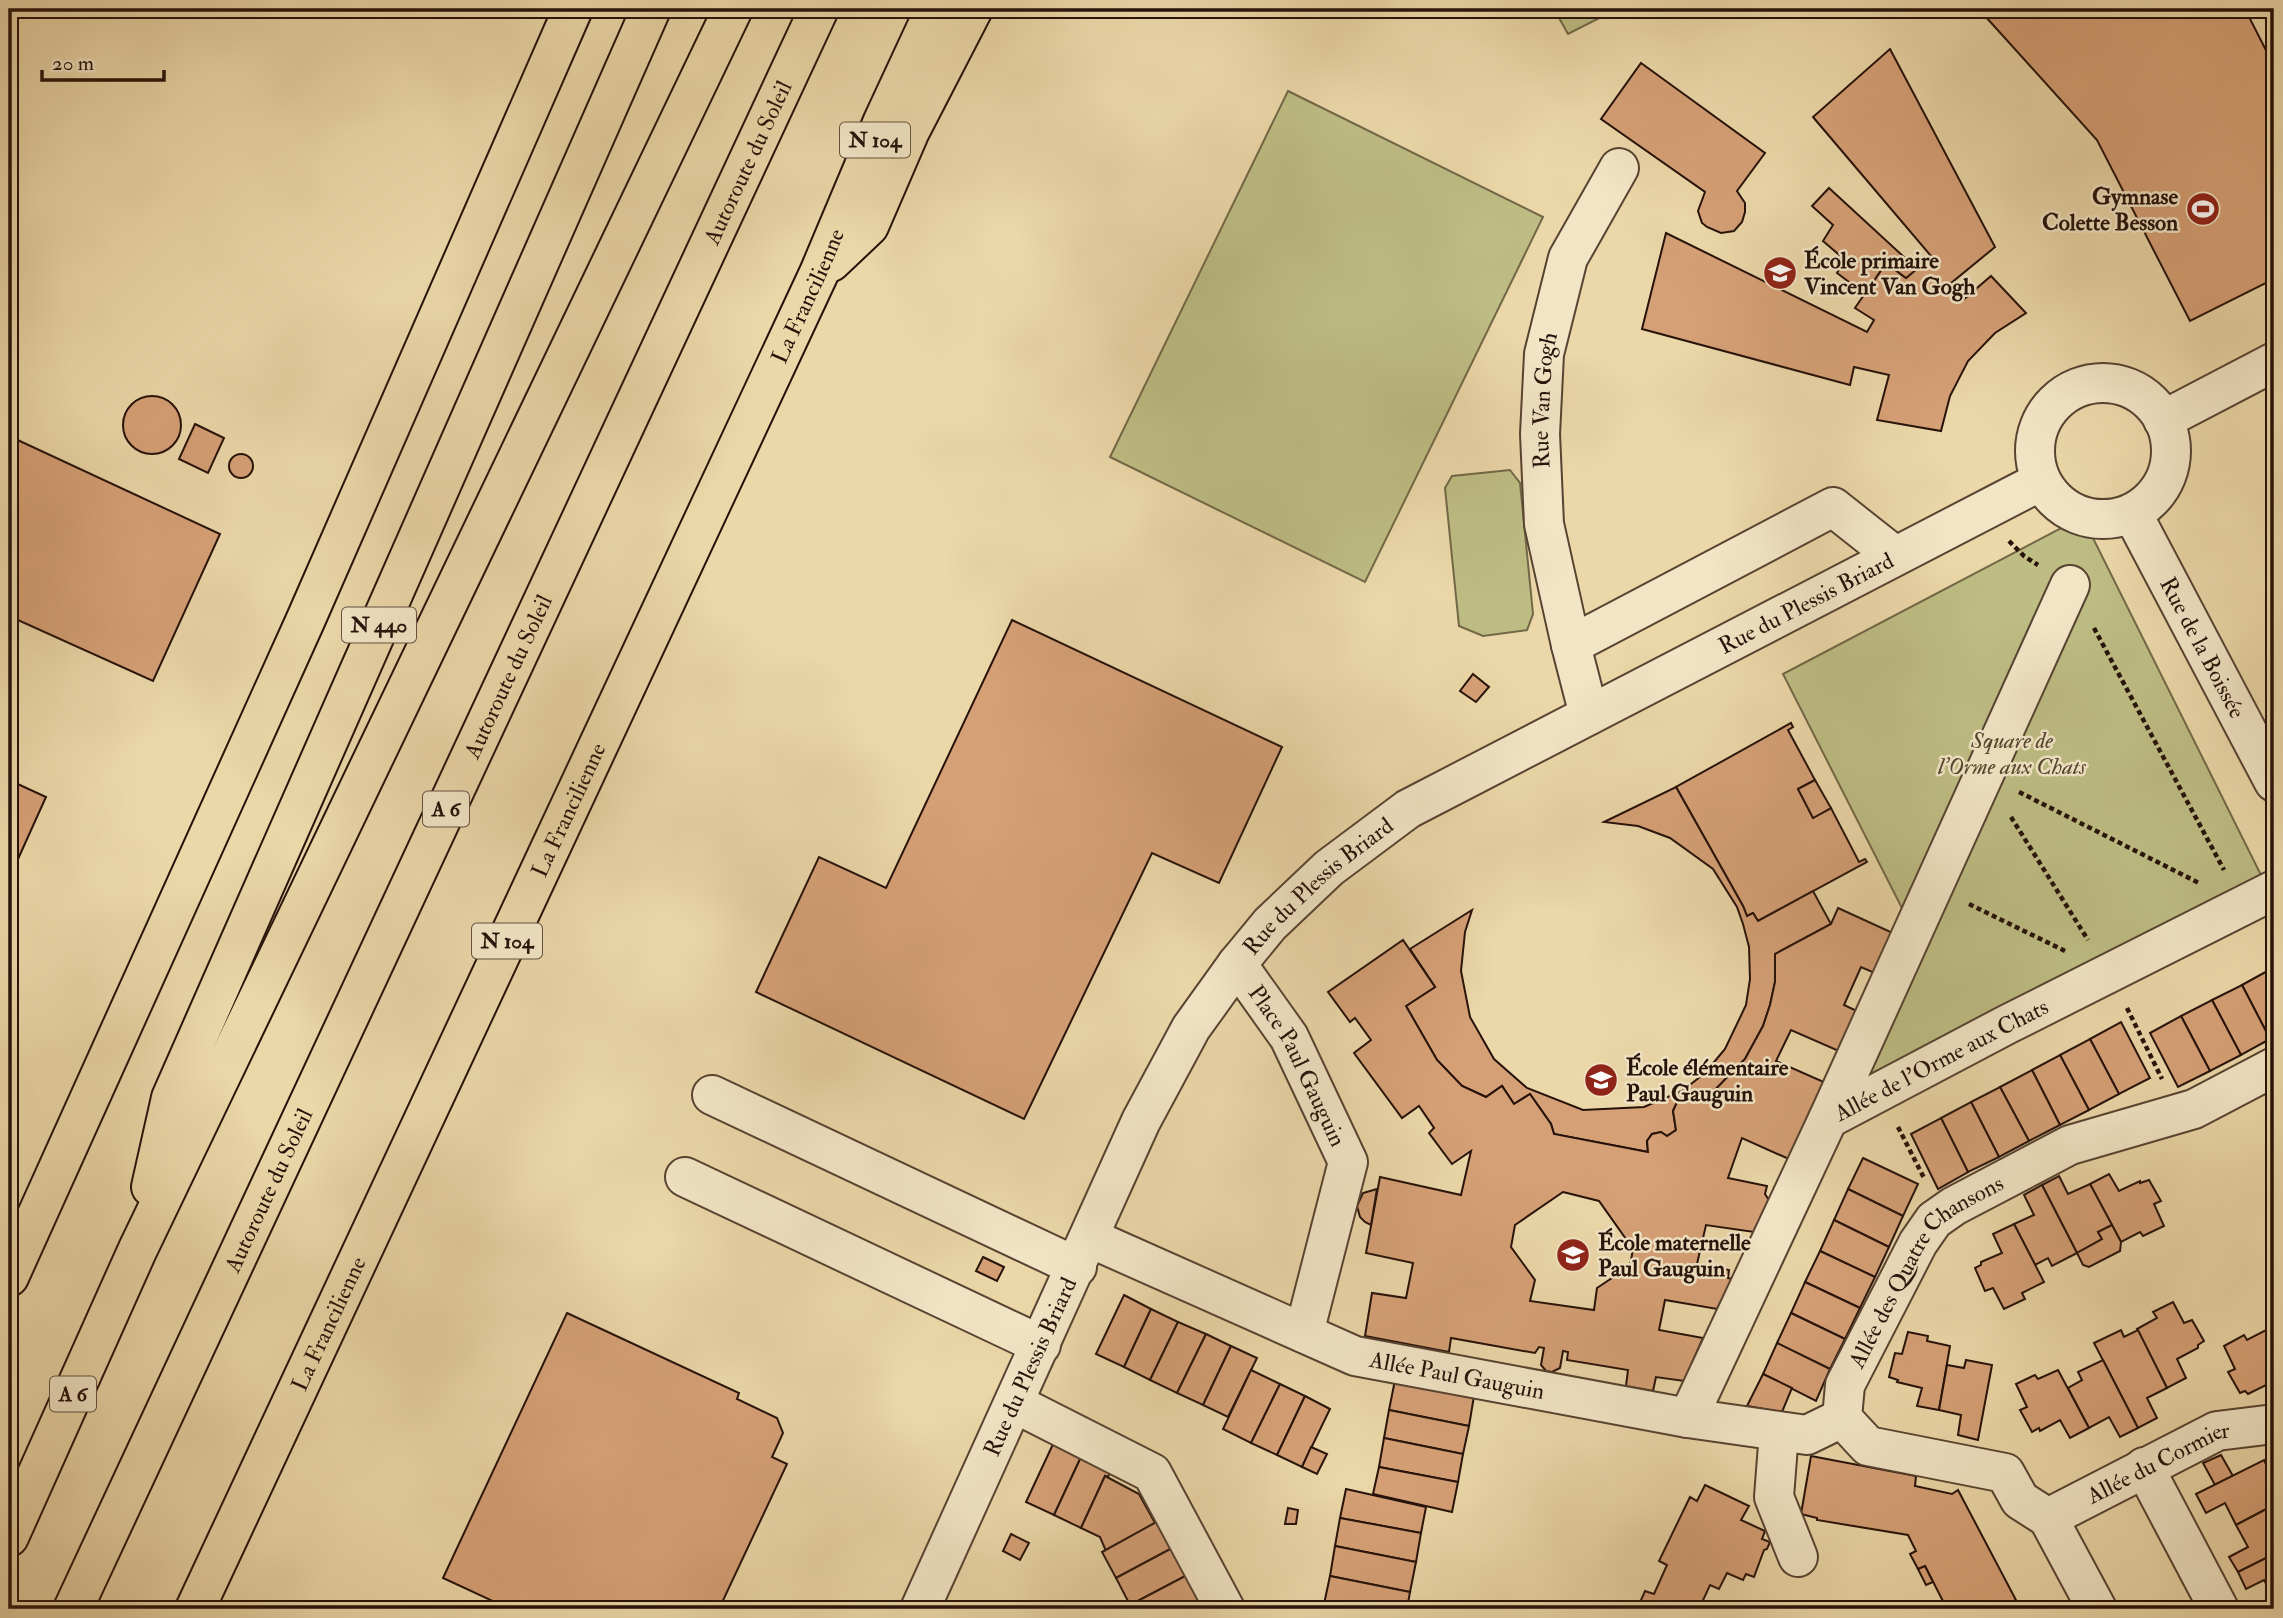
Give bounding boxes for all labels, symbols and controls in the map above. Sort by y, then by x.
scale bar [42,38,164,82]
text: 20 m [52,50,94,77]
street label: Autoroute du Soleil [697,76,799,250]
road number: N 104 [840,122,910,158]
place label: Gymnase Colette Besson [2042,182,2178,237]
sports icon: Gymnase Colette Besson [2184,190,2222,228]
street label: La Francilienne [765,224,851,368]
place label: École primaire Vincent Van Gogh [1803,245,1975,302]
school or university icon: École primaire Vincent Van Gogh [1761,254,1799,292]
street label: Rue Van Gogh [1526,329,1564,469]
street label: Rue du Plessis Briard [1714,546,1898,661]
street label: Rue de la Boissée [2153,572,2252,724]
street label: Autoroute du Soleil [457,590,559,764]
road number: N 440 [342,608,416,642]
park label: Square de l'Orme aux Chats [1937,726,2087,781]
street label: La Francilienne [525,738,613,882]
road number: A 6 [423,792,469,826]
street label: Rue du Plessis Briard [1237,811,1399,961]
road number: N 104 [472,923,542,958]
street label: Place Paul Gauguin [1242,980,1353,1151]
street label: Allée de l'Orme aux Chats [1829,992,2053,1129]
place label: École élémentaire Paul Gauguin [1626,1052,1789,1109]
school or university icon: École élémentaire Paul Gauguin [1582,1061,1620,1099]
street label: Autoroute du Soleil [218,1104,319,1278]
street label: Allée des Quatre Chansons [1842,1169,2008,1374]
place label: École maternelle Paul Gauguin [1598,1227,1751,1284]
school or university icon: École maternelle Paul Gauguin [1554,1236,1592,1274]
street label: La Francilienne [285,1252,373,1396]
street label: Rue du Plessis Briard [977,1273,1083,1461]
street label: Allée Paul Gauguin [1366,1345,1547,1406]
road number: A 6 [50,1376,96,1412]
street label: Allée du Cormier [2081,1416,2232,1511]

